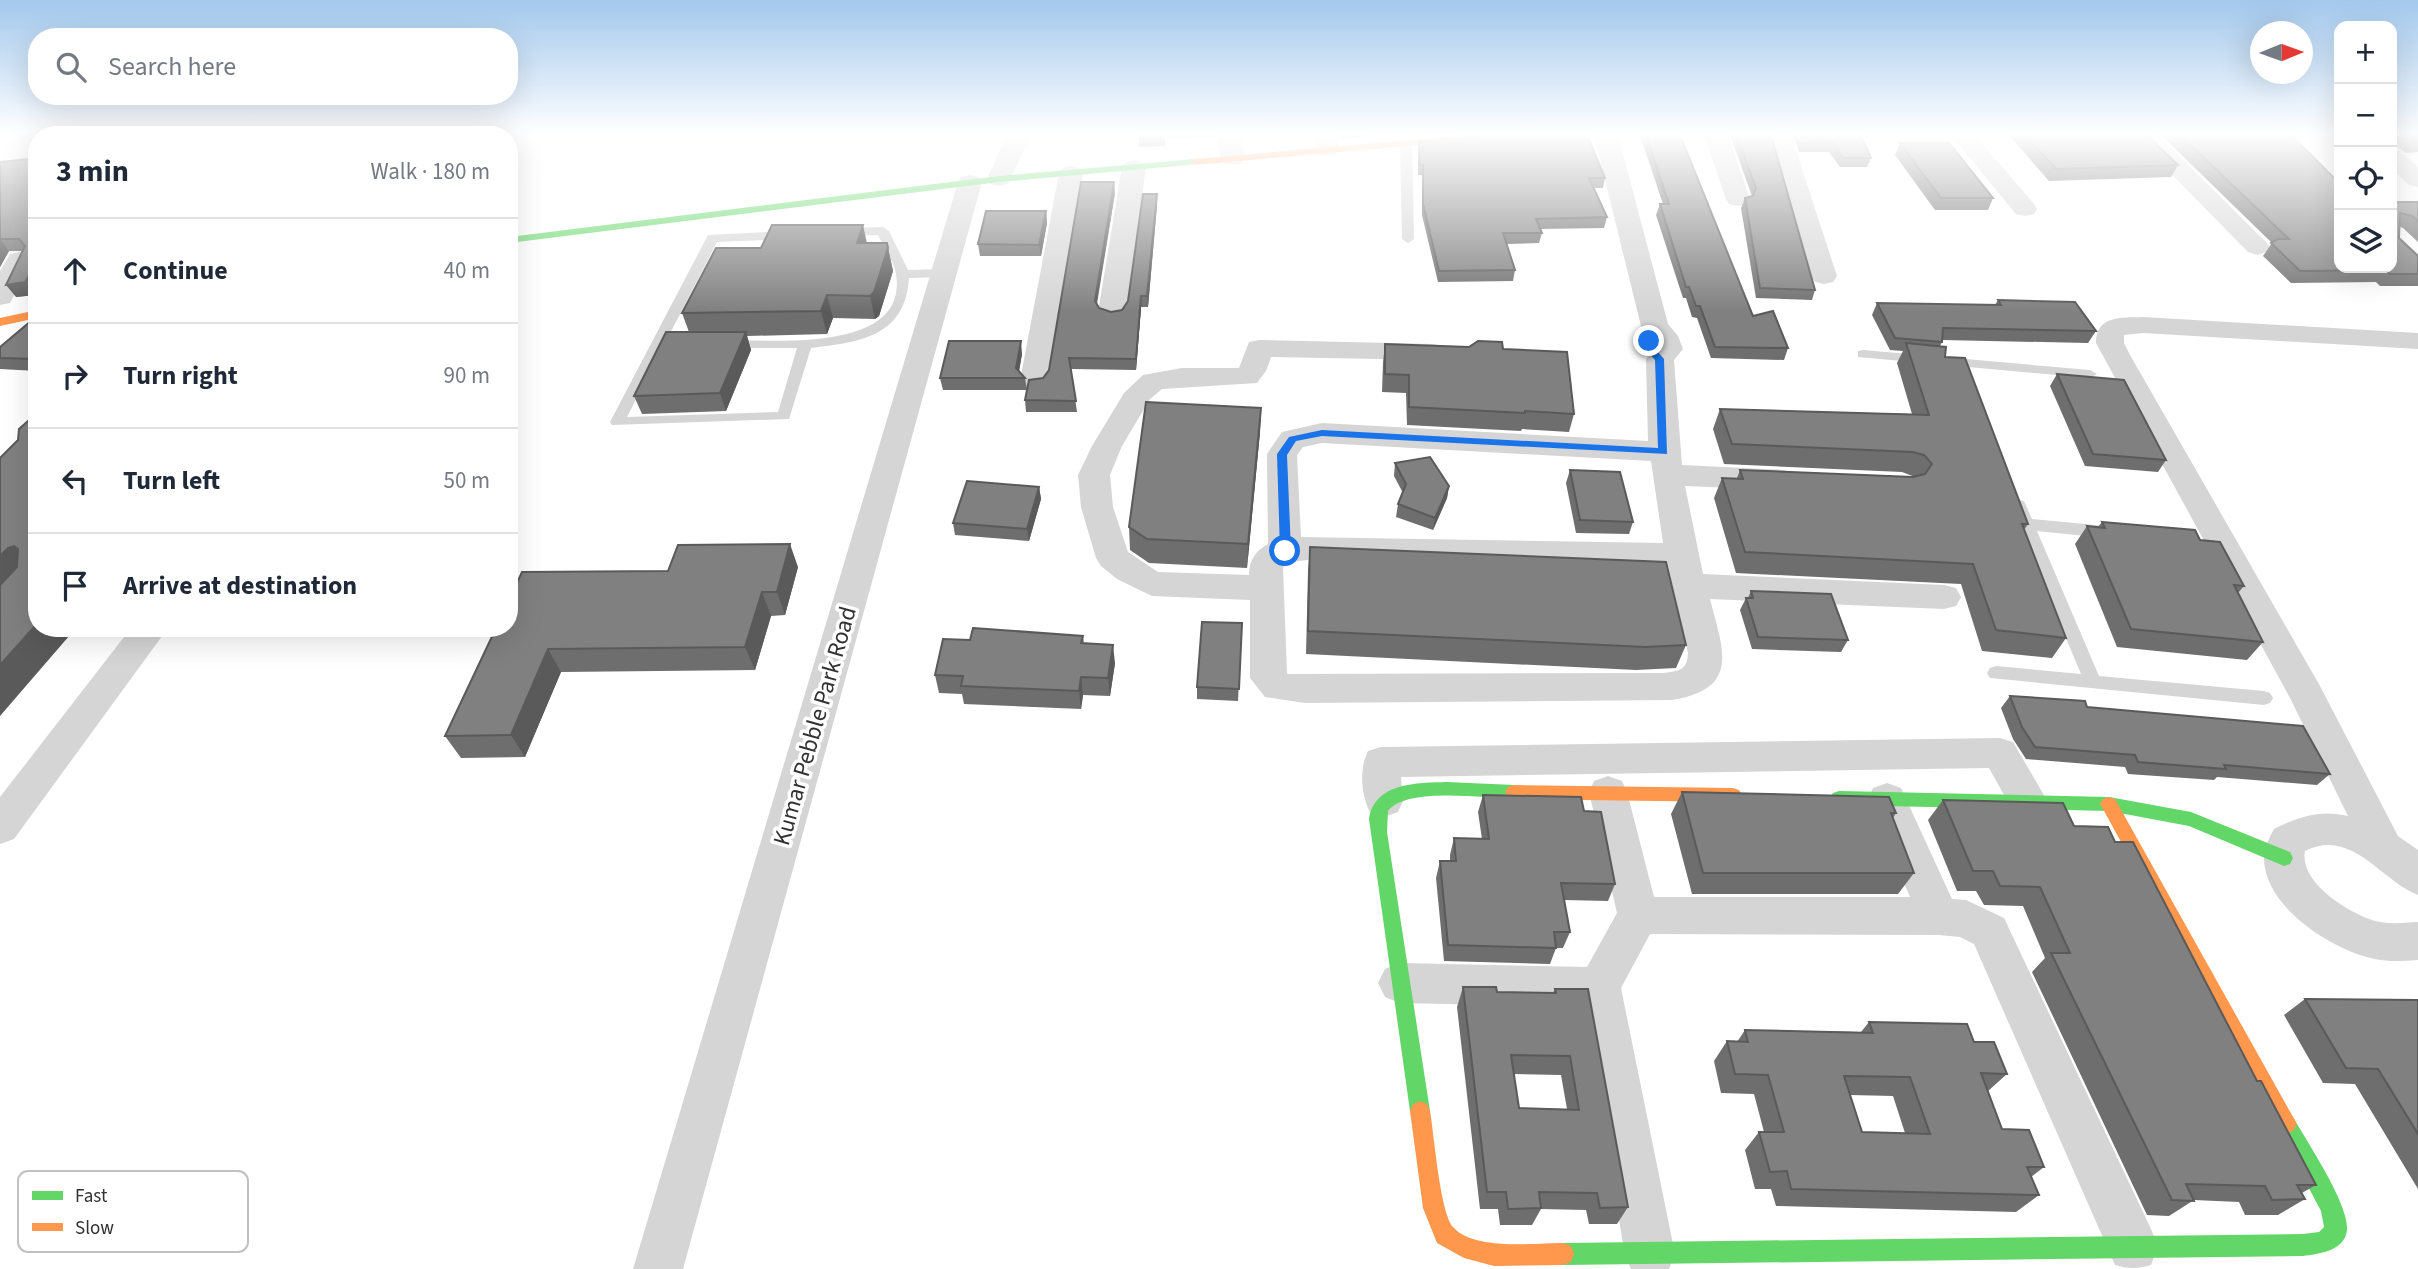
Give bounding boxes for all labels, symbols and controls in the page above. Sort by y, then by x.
north arrow [2250,21,2313,84]
map controls [2334,21,2397,273]
button: + [2334,21,2397,84]
search box [28,28,518,105]
icon: search [52,48,90,86]
text: Search here [108,48,236,85]
button: − [2334,84,2397,147]
button: locate [2334,147,2397,210]
text: 3 min [56,150,129,193]
text: Walk · 180 m [371,155,490,188]
button: layers [2334,210,2397,273]
icon: ahead [56,252,94,290]
text: Continue [123,252,228,289]
text: 40 m [443,254,490,287]
route end [1633,325,1664,356]
icon: right [56,357,94,395]
text: Turn right [123,357,238,394]
text: 90 m [443,359,490,392]
icon: left [56,462,94,500]
text: Turn left [123,462,220,499]
text: 50 m [443,464,490,497]
route start [1269,535,1300,566]
icon: arrive [56,567,94,605]
text: Arrive at destination [123,567,357,604]
street label: Kumar Pebble Park Road [764,602,866,850]
legend [18,1171,248,1252]
text: Fast [75,1183,108,1210]
text: Slow [75,1215,114,1242]

